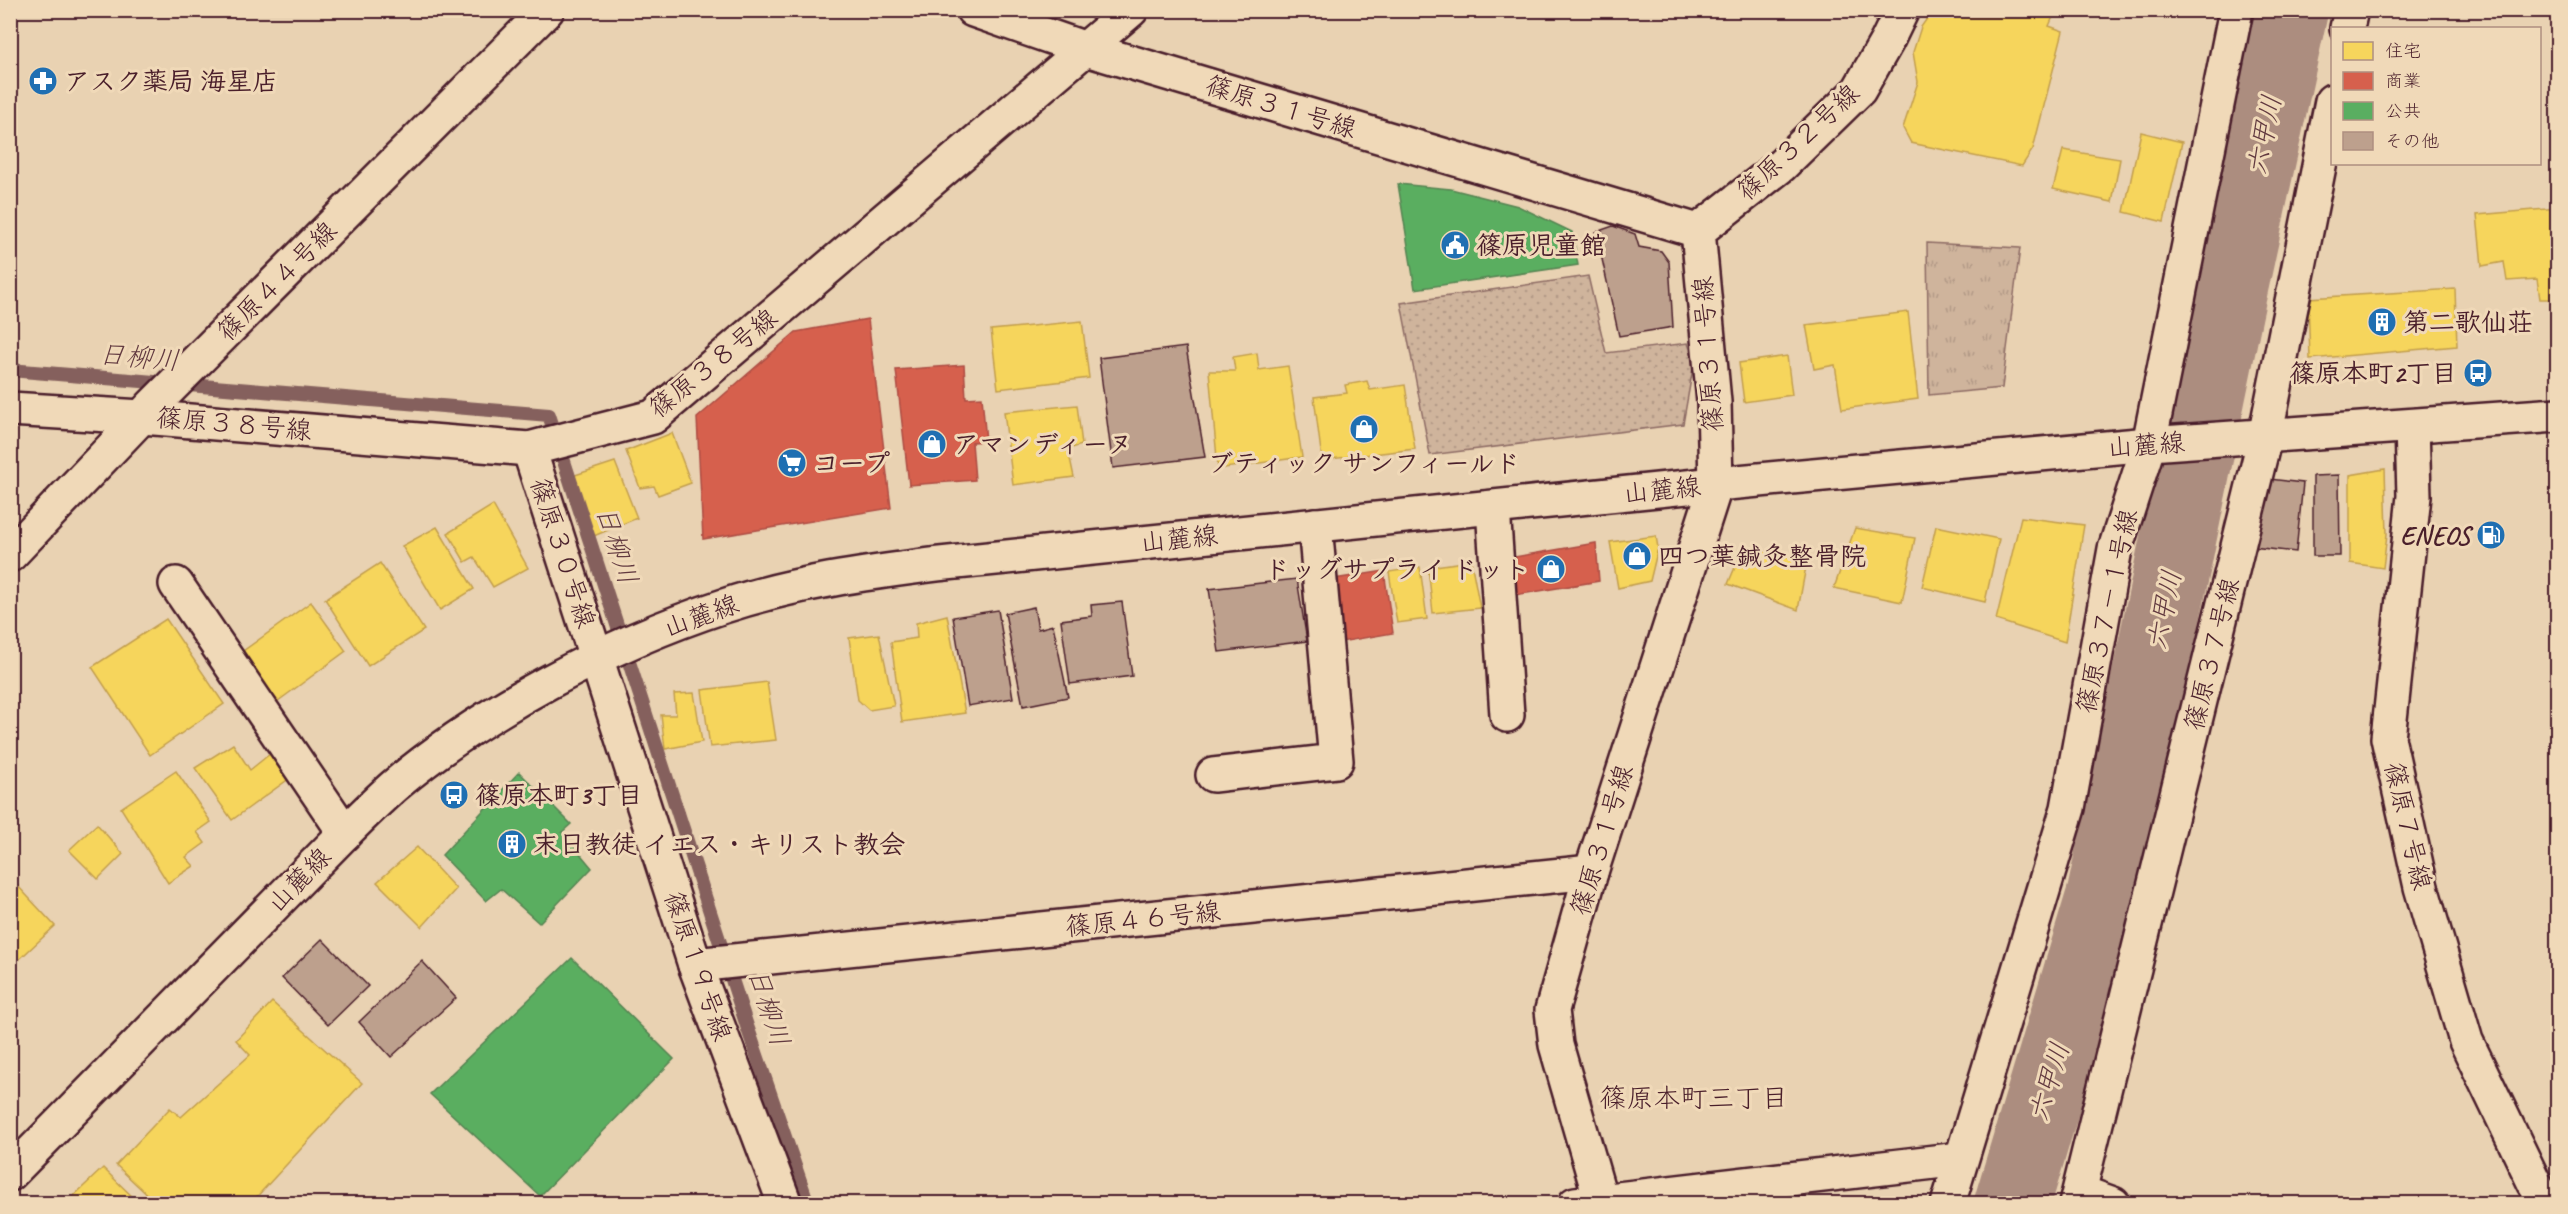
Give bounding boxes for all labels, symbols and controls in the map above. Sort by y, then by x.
legend [2331,27,2541,165]
text: 住宅 [2385,40,2421,62]
pharmacy icon: アスク薬局 海星店 [27,65,59,97]
place label: アスク薬局 海星店 [64,65,278,98]
street label: 篠原３１号線 [1202,68,1360,146]
text: 商業 [2385,70,2421,92]
street label: 篠原３２号線 [1730,77,1866,207]
water label: 六甲川 [2239,92,2289,178]
text: 公共 [2385,100,2421,122]
text: その他 [2385,130,2439,152]
street label: 篠原４４号線 [210,214,344,348]
public building icon: 篠原児童館 [1439,229,1471,261]
place label: 篠原児童館 [1476,229,1606,262]
street label: 篠原３１号線 [1686,275,1730,433]
street label: 篠原３８号線 [642,301,784,425]
building icon: 第二歌仙荘 [2366,306,2398,338]
place label: 第二歌仙荘 [2403,306,2533,339]
water label: 日柳川 [97,337,181,377]
place label: 篠原本町2丁目 [2289,357,2457,390]
bus stop icon: 篠原本町2丁目 [2462,357,2494,389]
street label: 篠原３８号線 [155,401,313,447]
shop icon: ブティック サンフィールド [1348,413,1380,445]
street label: 山麓線 [2106,426,2186,464]
shop icon: アマンディーヌ [916,428,948,460]
place label: アマンディーヌ [953,428,1133,461]
supermarket icon: コープ [776,447,808,479]
place label: コープ [813,447,890,480]
place label: ブティック サンフィールド [1207,447,1521,480]
street label: 山麓線 [1621,470,1703,510]
street label: 篠原３０号線 [523,474,603,632]
water label: 日柳川 [588,501,646,589]
street label: 篠原３７－１号線 [2069,506,2145,716]
street label: 山麓線 [1138,519,1220,559]
place label: ENEOS [2400,519,2474,552]
fuel station icon: ENEOS [2475,519,2507,551]
shop icon: 四つ葉鍼灸整骨院 [1621,540,1653,572]
place label: 四つ葉鍼灸整骨院 [1658,540,1866,573]
place label: ドッグサプライ ドット [1264,553,1530,586]
shop icon: ドッグサプライ ドット [1535,553,1567,585]
water label: 六甲川 [2139,567,2189,653]
street label: 篠原３７号線 [2177,574,2247,734]
street label: 山麓線 [659,587,743,645]
street label: 篠原７号線 [2377,759,2439,893]
street label: 篠原３１号線 [1563,761,1641,919]
bus stop icon: 篠原本町3丁目 [438,779,470,811]
place label: 篠原本町3丁目 [475,779,643,812]
building icon: 末日教徒 イエス・キリスト教会 [496,828,528,860]
place label: 末日教徒 イエス・キリスト教会 [533,828,905,861]
street label: 山麓線 [260,840,338,920]
street label: 篠原１９号線 [657,887,739,1045]
street label: 篠原４６号線 [1064,894,1222,944]
water label: 日柳川 [740,963,798,1051]
water label: 六甲川 [2021,1038,2077,1126]
district label: 篠原本町三丁目 [1600,1081,1789,1115]

